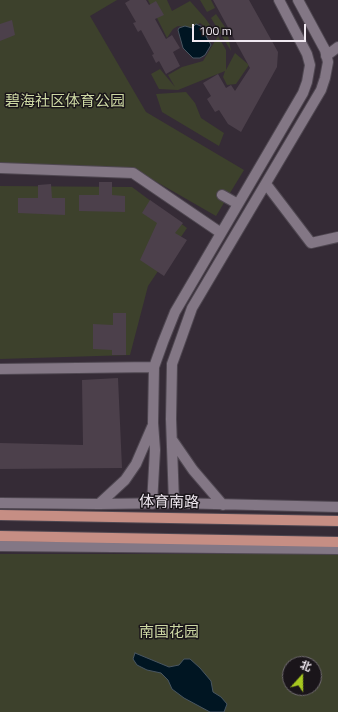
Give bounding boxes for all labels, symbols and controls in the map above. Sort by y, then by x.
scale bar [194,16,308,42]
text: 100 m [199,21,232,40]
park label: 碧海社区体育公园 [5,93,125,111]
street label: 体育南路 [139,493,199,513]
park label: 南国花园 [139,624,199,642]
north arrow [282,656,322,696]
text: 北 [298,656,314,675]

